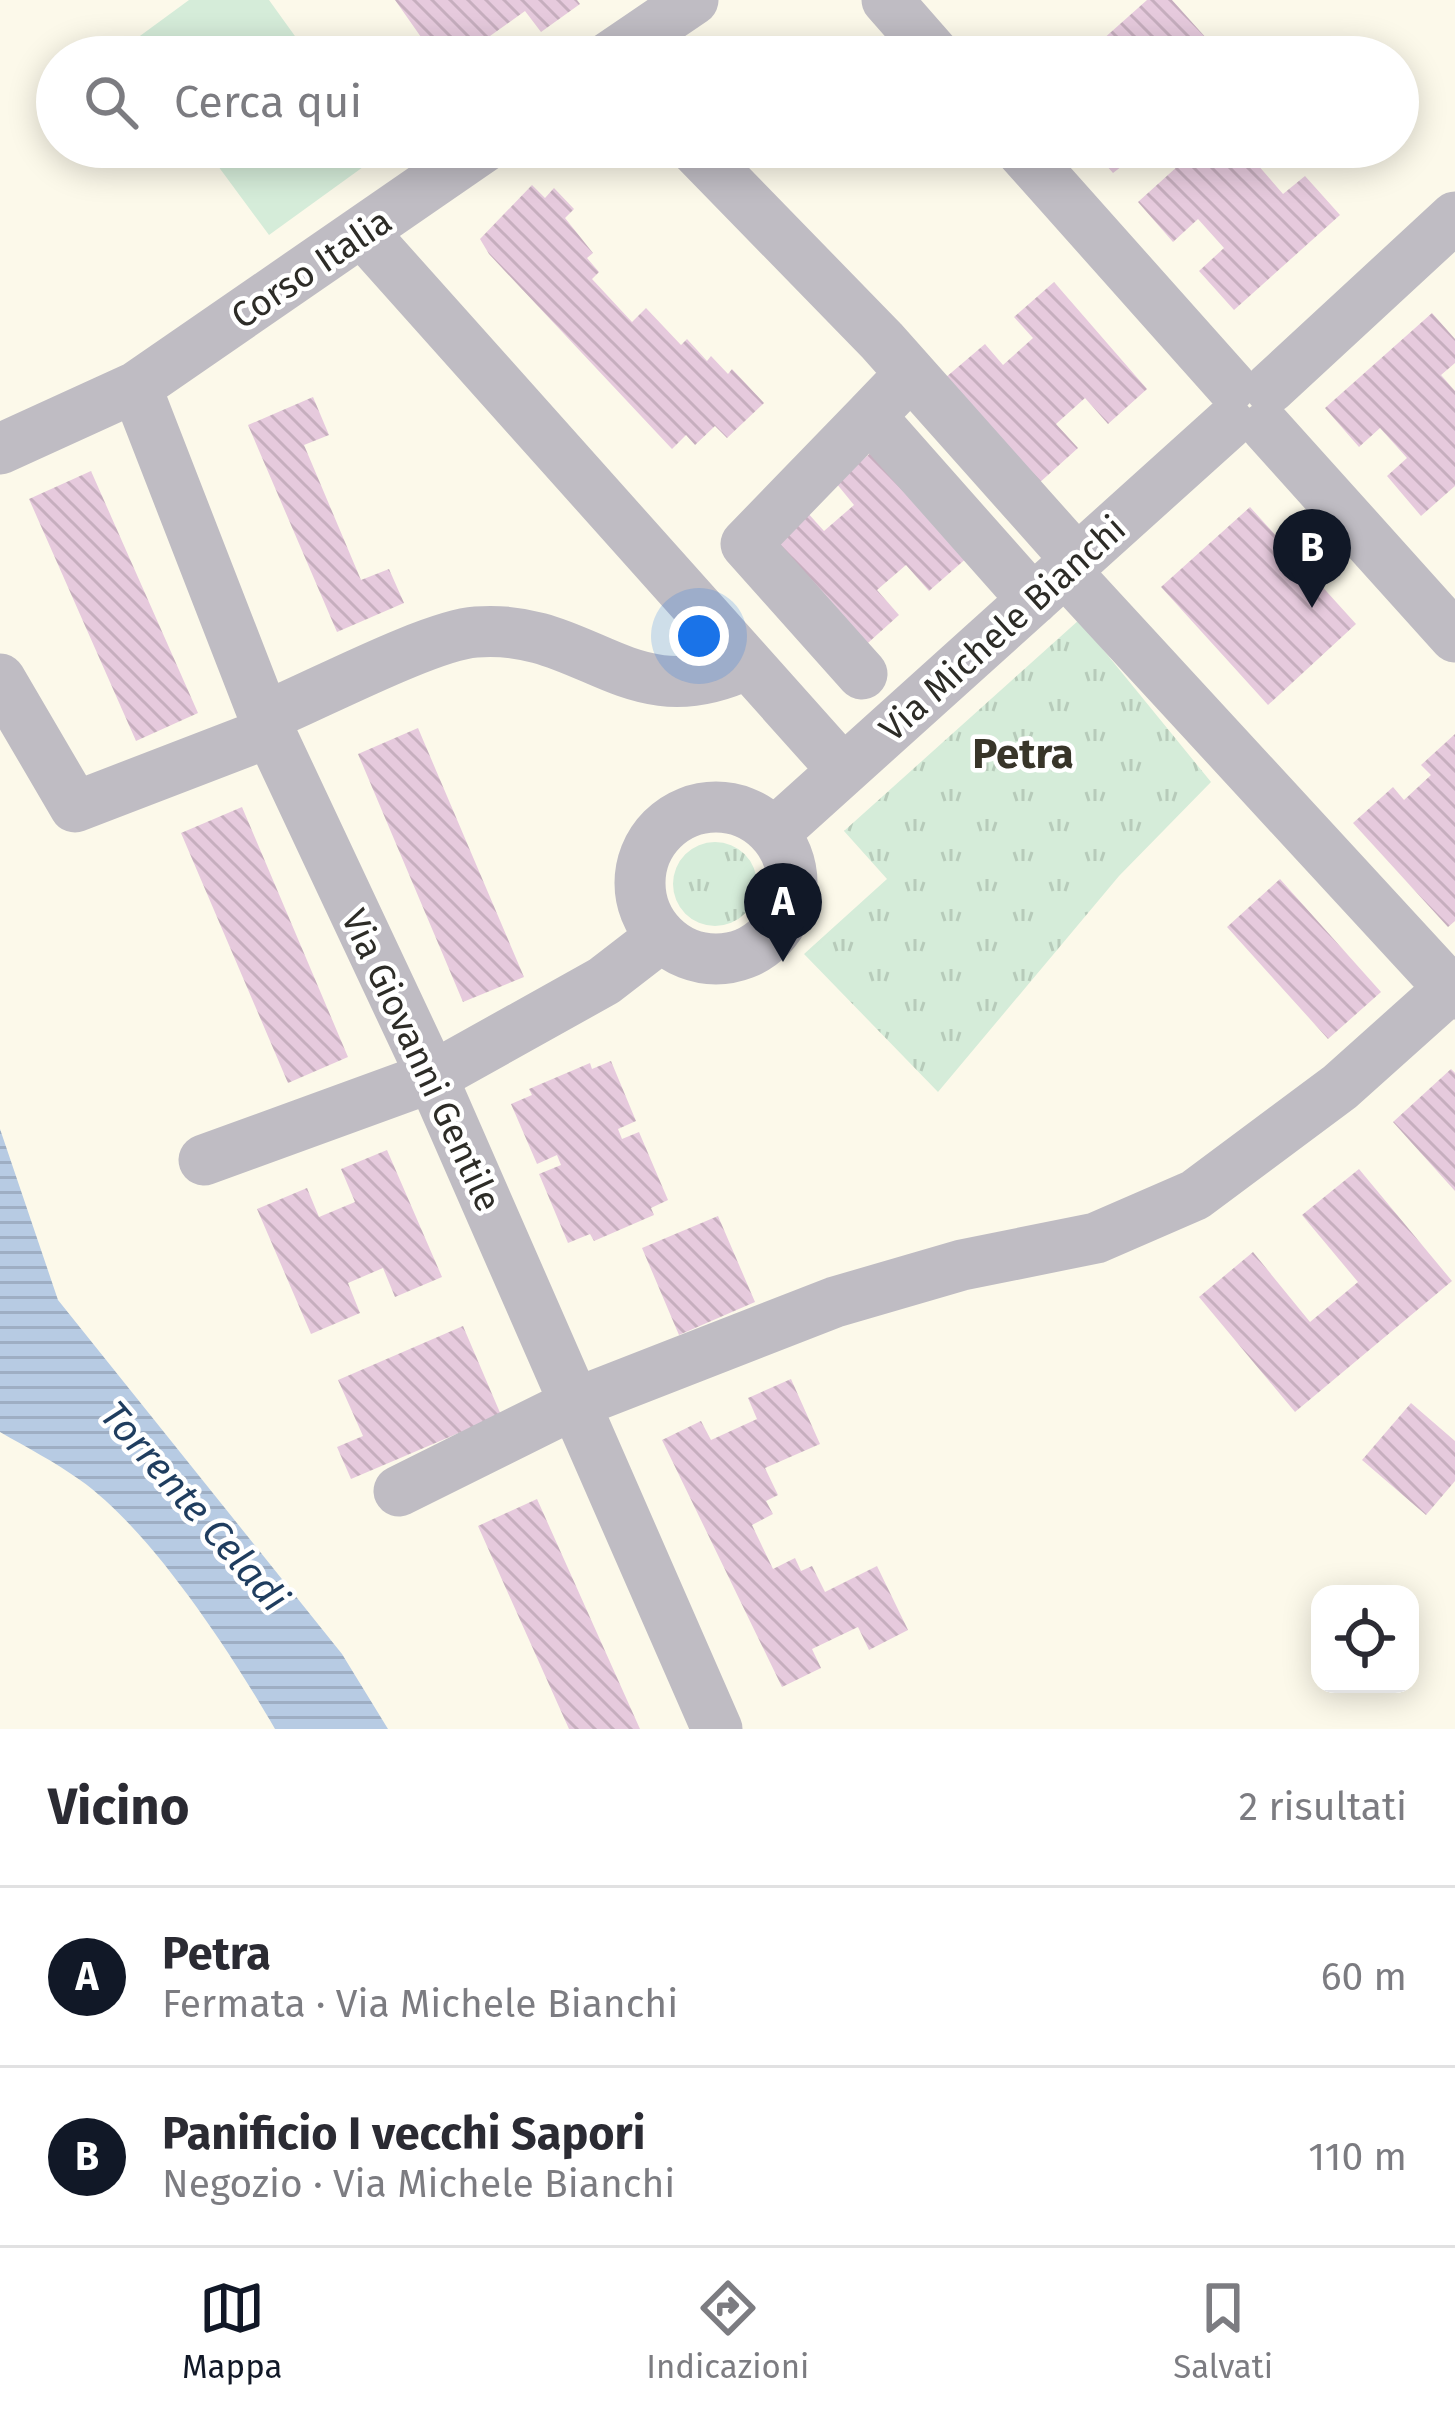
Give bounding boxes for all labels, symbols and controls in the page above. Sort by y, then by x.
search box [36,36,1419,168]
icon: search [78,69,144,135]
text: Cerca qui [174,75,362,129]
street label: Corso Italia [223,199,400,339]
street label: Via Michele Bianchi [870,507,1135,751]
pin: B [1273,509,1351,608]
your location [669,606,729,666]
district label: Petra [972,729,1074,779]
pin: A [744,863,822,962]
street label: Via Giovanni Gentile [332,902,510,1218]
water label: Torrente Celadi [91,1392,298,1621]
map controls [1311,1585,1419,1693]
button: locate [1311,1585,1419,1693]
text: Vicino [48,1776,189,1838]
text: 2 risultati [1239,1784,1407,1830]
text: Petra [162,1927,271,1981]
text: A [75,1954,99,2000]
text: 60 m [1321,1954,1407,2000]
text: Fermata · Via Michele Bianchi [162,1981,678,2027]
text: Panificio I vecchi Sapori [162,2107,645,2161]
text: B [75,2134,99,2180]
text: 110 m [1308,2134,1407,2180]
text: Negozio · Via Michele Bianchi [162,2161,675,2207]
tab: Mappa [182,2275,282,2387]
tab: Indicazioni [646,2275,809,2387]
tab: Salvati [1173,2275,1273,2387]

